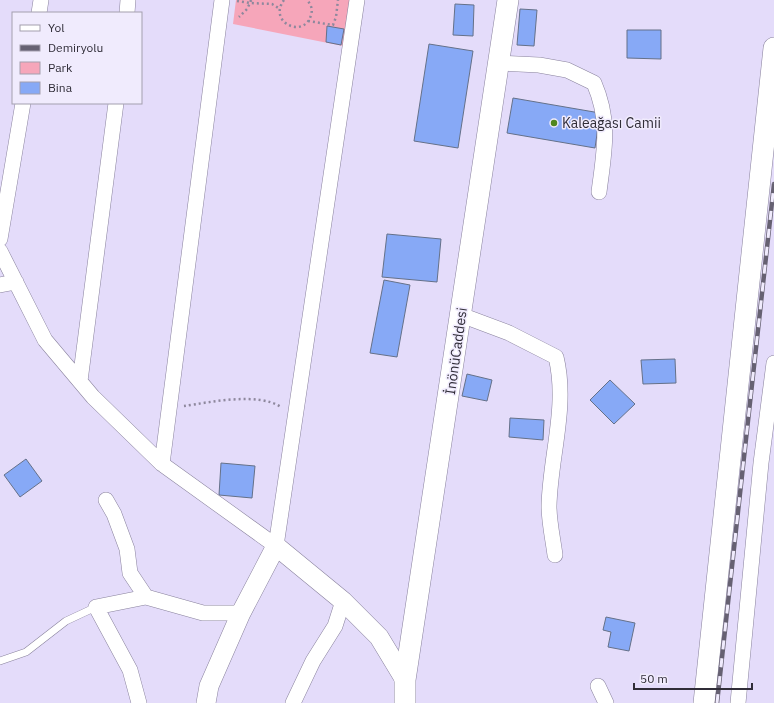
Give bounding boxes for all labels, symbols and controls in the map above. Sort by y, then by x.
legend [12,12,142,104]
text: Yol [48,20,65,35]
text: Demiryolu [48,40,103,55]
text: Park [48,60,73,75]
text: Bina [48,80,73,95]
place label: Kaleağası Camii [562,114,661,132]
marker: Kaleağası Camii [549,118,559,128]
street label: İnönüCaddesi [441,306,471,396]
scale bar [634,665,752,691]
text: 50 m [640,671,668,686]

